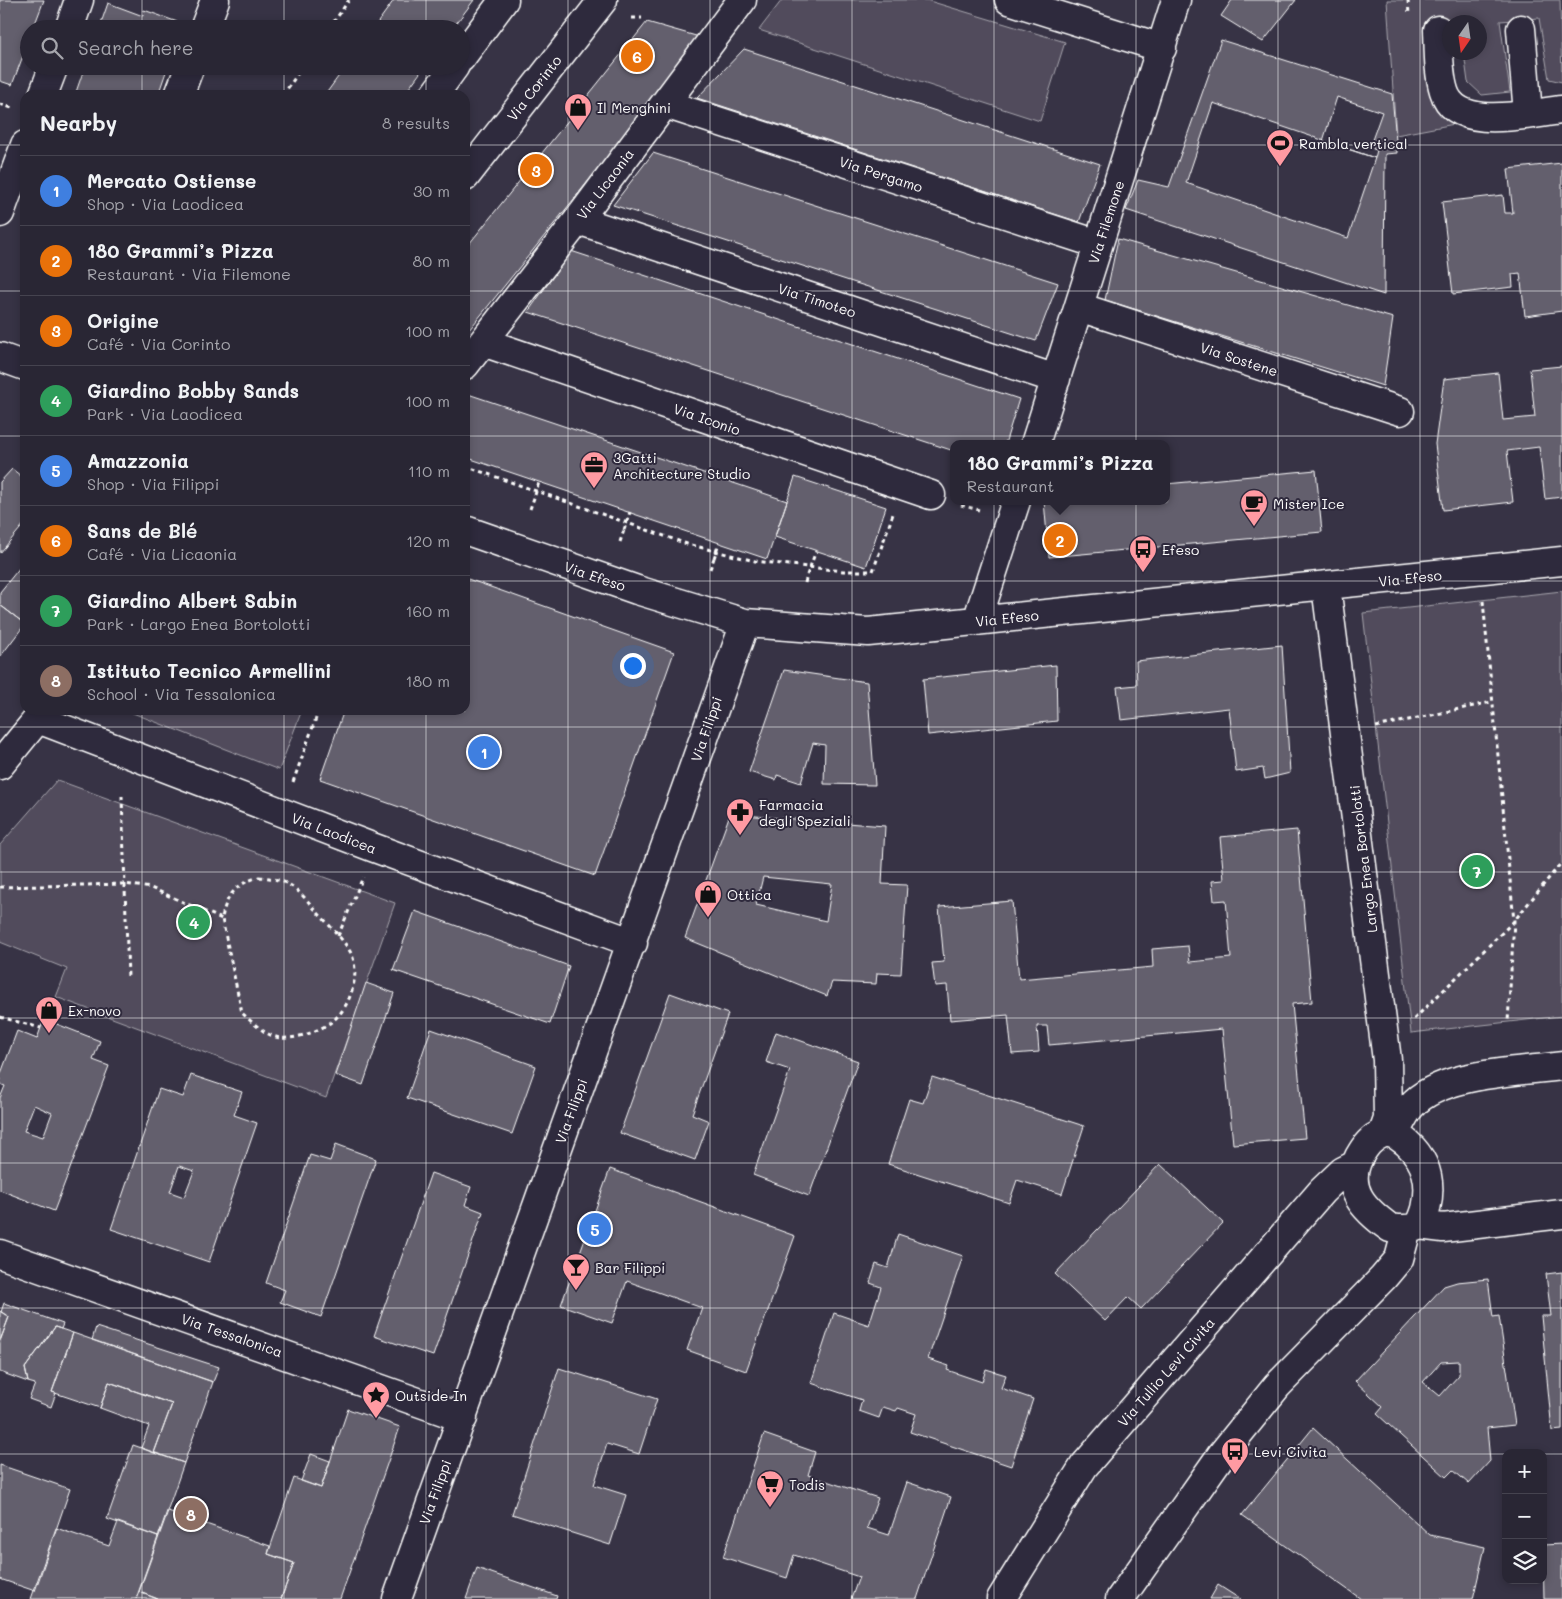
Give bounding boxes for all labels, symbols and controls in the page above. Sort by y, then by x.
north arrow [1442,15,1487,60]
search box [20,20,470,75]
icon: search [38,34,66,62]
text: Search here [78,35,194,60]
pin: 6 [621,37,653,75]
street label: Via Corinto [502,51,566,125]
shop icon: Il Menghini [563,92,593,131]
place label: Il Menghini [597,98,671,117]
text: Nearby [40,109,117,136]
text: 8 results [382,112,450,133]
sports icon: Rambla vertical [1265,128,1295,167]
place label: Rambla vertical [1299,134,1408,153]
street label: Via Licaonia [572,145,638,223]
pin: 3 [520,151,552,189]
street label: Via Pergamo [837,152,925,196]
text: Mercato Ostiense [87,168,256,193]
street label: Via Filemone [1084,178,1128,266]
text: 1 [52,180,60,201]
text: 30 m [413,180,450,201]
text: Shop · Via Laodicea [87,193,244,214]
text: 180 Grammi’s Pizza [87,238,274,263]
text: 2 [52,250,60,271]
text: 80 m [413,250,450,271]
text: Restaurant · Via Filemone [87,263,291,284]
street label: Via Timoteo [775,278,859,322]
text: Origine [87,308,159,333]
text: 3 [51,320,61,341]
text: 100 m [405,320,450,341]
text: Café · Via Corinto [87,333,231,354]
street label: Via Sostene [1198,337,1280,381]
text: Giardino Bobby Sands [87,378,299,403]
text: 4 [51,390,61,411]
text: 100 m [405,390,450,411]
street label: Via Iconio [671,399,743,439]
text: Park · Via Laodicea [87,403,243,424]
popup [950,440,1170,505]
text: Amazzonia [87,448,189,473]
place label: 3Gatti Architecture Studio [613,448,750,483]
office icon: 3Gatti Architecture Studio [579,450,609,489]
text: 180 Grammi’s Pizza [967,450,1153,475]
text: 5 [51,460,61,481]
text: 110 m [408,460,450,481]
text: Shop · Via Filippi [87,473,219,494]
text: Restaurant [967,475,1054,496]
cafe icon: Mister Ice [1239,488,1269,527]
place label: Mister Ice [1273,494,1345,513]
text: Sans de Blé [87,518,197,543]
pin: 2 [1044,521,1076,559]
text: 6 [51,530,61,551]
text: 120 m [406,530,450,551]
bus stop icon: Efeso [1128,534,1158,573]
place label: Efeso [1162,540,1199,559]
text: Café · Via Licaonia [87,543,237,564]
street label: Via Efeso [562,557,628,595]
street label: Via Efeso [1377,565,1443,591]
text: Giardino Albert Sabin [87,588,297,613]
text: 7 [52,600,60,621]
text: 160 m [405,600,450,621]
street label: Via Efeso [974,605,1040,631]
text: Park · Largo Enea Bortolotti [87,613,310,634]
your location [620,653,646,679]
text: Istituto Tecnico Armellini [87,658,332,683]
text: 8 [51,670,61,691]
text: 180 m [405,670,450,691]
text: School · Via Tessalonica [87,683,276,704]
street label: Via Filippi [686,694,726,764]
pin: 1 [468,733,500,771]
street label: Largo Enea Bortolotti [1345,784,1381,934]
place label: Farmacia degli Speziali [759,795,851,830]
pharmacy icon: Farmacia degli Speziali [725,797,755,836]
street label: Via Laodicea [289,808,379,858]
pin: 7 [1461,852,1493,890]
shop icon: Ottica [693,879,723,918]
place label: Ottica [727,885,772,904]
pin: 4 [178,903,210,941]
shop icon: Ex-novo [34,995,64,1034]
place label: Ex-novo [68,1001,121,1020]
street label: Via Filippi [550,1076,592,1146]
pin: 5 [579,1210,611,1248]
bar icon: Bar Filippi [561,1252,591,1291]
place label: Bar Filippi [595,1258,665,1277]
street label: Via Tessalonica [179,1309,285,1361]
street label: Via Tullio Levi Civita [1113,1313,1219,1431]
place icon: Outside In [361,1380,391,1419]
place label: Outside In [395,1386,467,1405]
bus stop icon: Levi Civita [1220,1436,1250,1475]
place label: Levi Civita [1254,1442,1327,1461]
map controls [1502,1449,1547,1584]
button: + [1502,1449,1547,1494]
street label: Via Filippi [414,1457,456,1527]
supermarket icon: Todis [755,1469,785,1508]
place label: Todis [789,1475,825,1494]
button: − [1502,1494,1547,1539]
pin: 8 [175,1495,207,1533]
button: layers [1502,1539,1547,1584]

